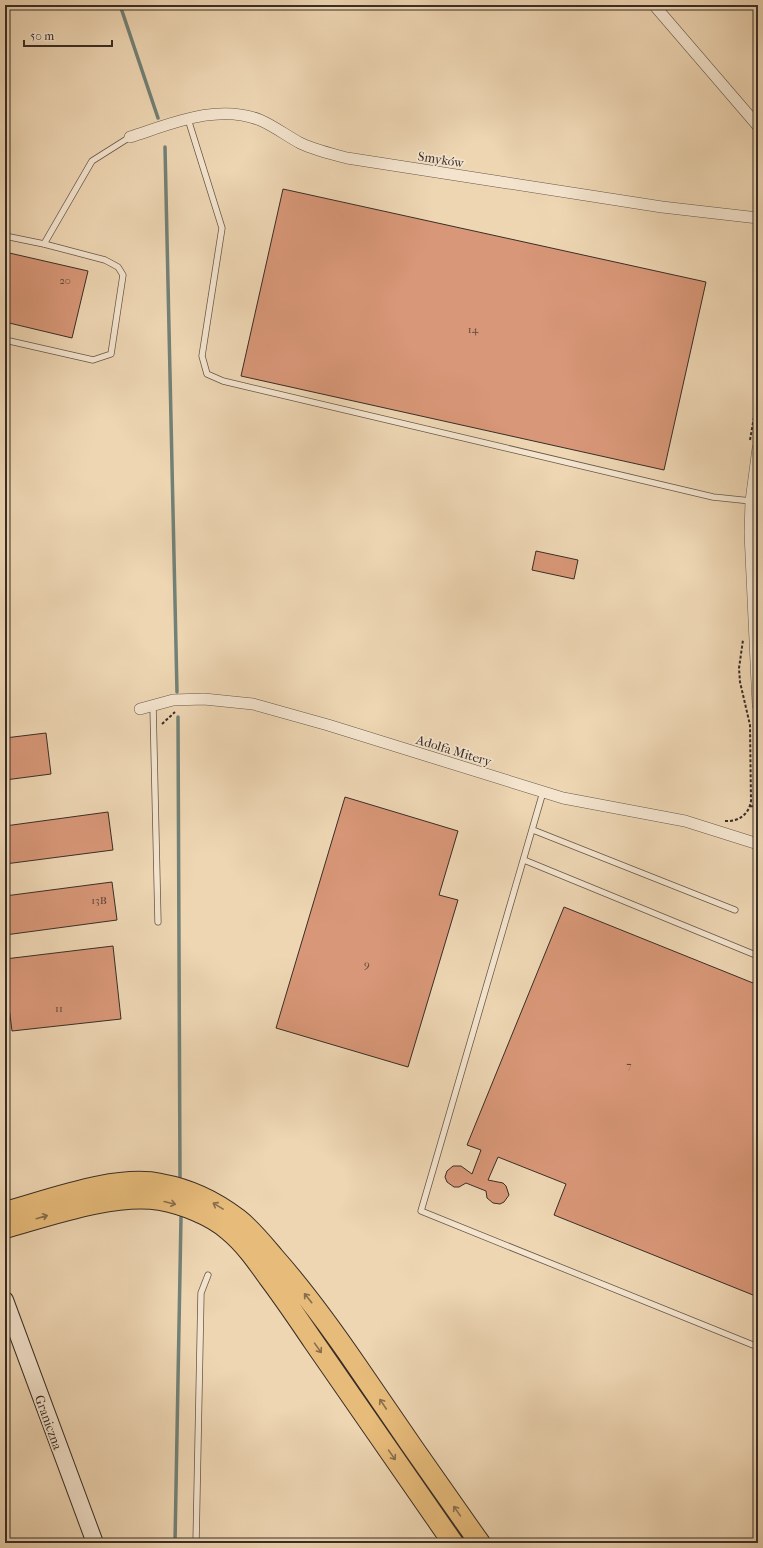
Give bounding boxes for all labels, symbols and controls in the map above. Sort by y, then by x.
scale bar [24,22,112,48]
text: 50 m [30,29,54,43]
street label: Smyków [417,148,465,171]
house number: 20 [59,274,71,287]
house number: 14 [468,323,479,336]
street label: Adolfa Mitery [413,732,494,769]
house number: 13B [91,894,107,907]
house number: 9 [364,958,370,971]
house number: 11 [55,1002,63,1015]
house number: 7 [626,1059,632,1072]
one-way arrow [163,1199,176,1207]
one-way arrow [212,1201,224,1209]
one-way arrow [36,1213,49,1220]
one-way arrow [304,1293,313,1304]
one-way arrow [314,1343,322,1354]
street label: Graniczna [32,1393,66,1452]
one-way arrow [379,1399,387,1410]
one-way arrow [388,1449,396,1460]
one-way arrow [453,1506,461,1517]

